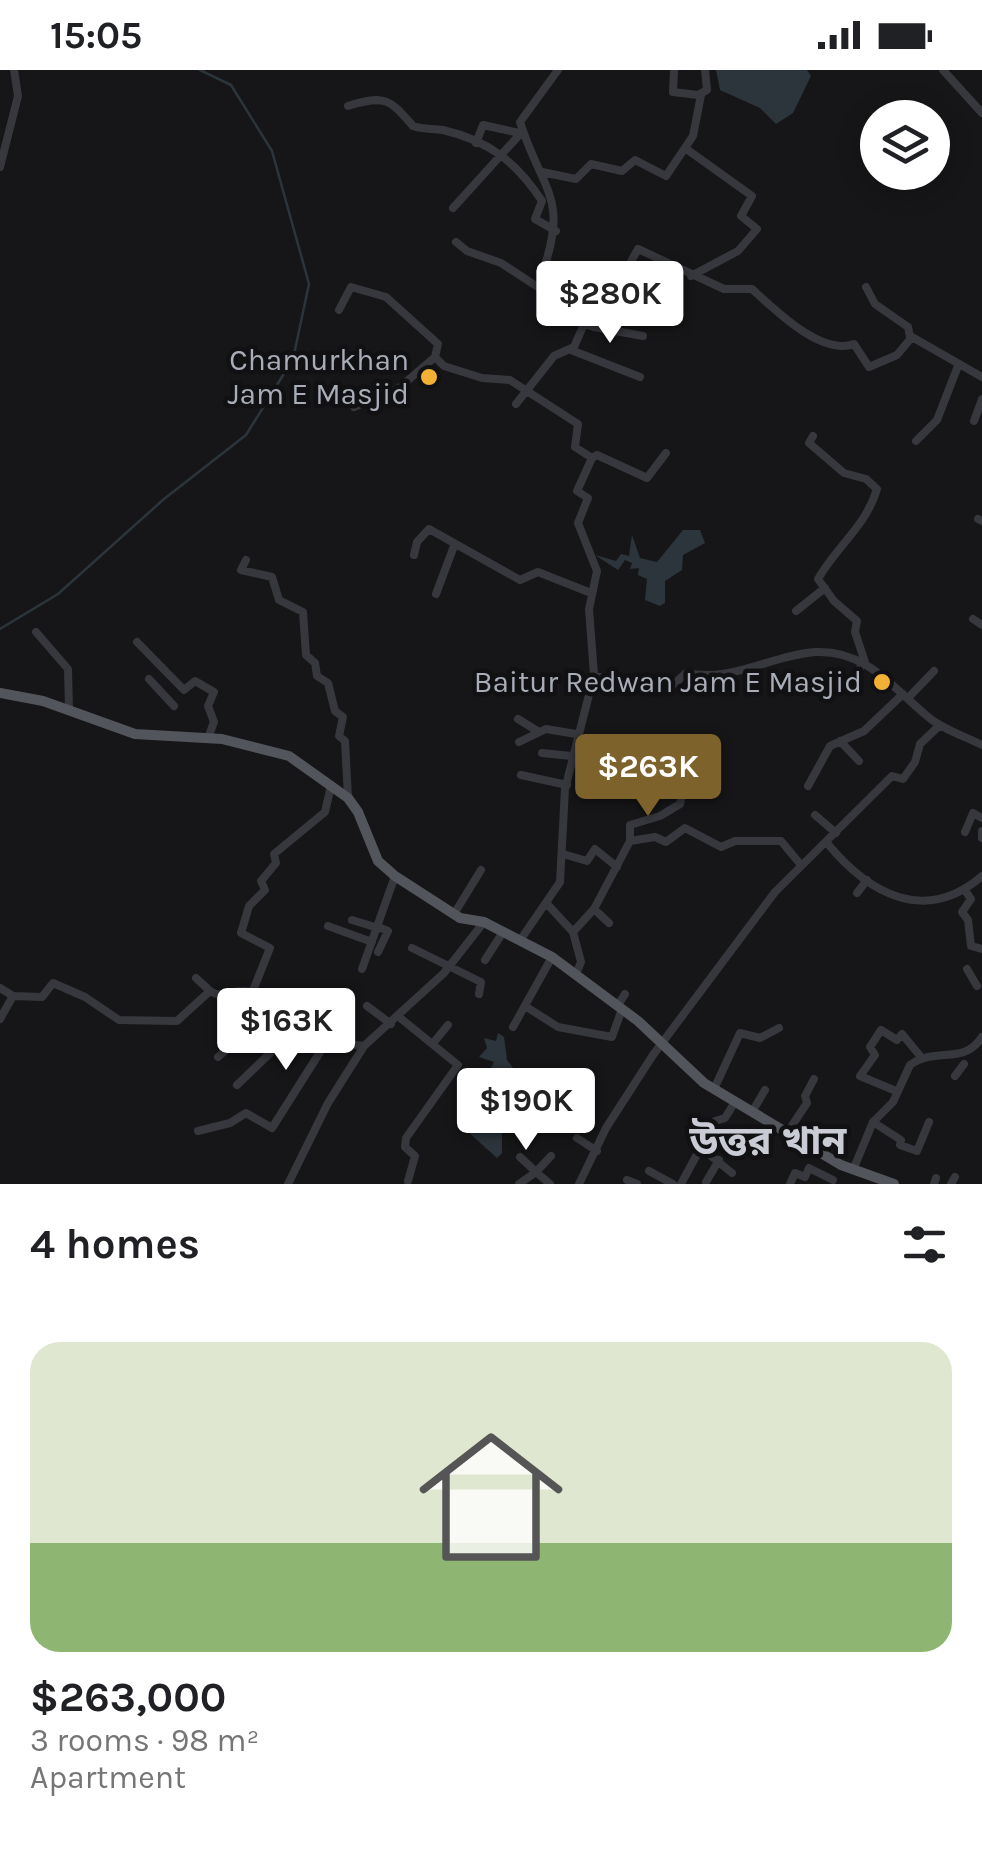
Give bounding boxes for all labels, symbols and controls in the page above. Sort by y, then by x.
text: 15:05 [50,13,142,58]
map controls [860,100,950,190]
button: layers [860,100,950,190]
pin: $280K [540,261,680,346]
text: $280K [558,275,662,312]
place label: Chamurkhan Jam E Masjid [227,342,409,412]
marker: Chamurkhan Jam E Masjid [418,366,440,388]
place label: Baitur Redwan Jam E Masjid [474,664,862,700]
marker: Baitur Redwan Jam E Masjid [871,671,893,693]
pin: $263K [578,734,718,819]
text: $263K [597,748,699,785]
pin: $163K [216,988,356,1073]
text: $163K [239,1002,333,1039]
pin: $190K [456,1068,596,1153]
text: $190K [479,1082,573,1119]
district label: উত্তর খান [689,1117,848,1164]
icon: filters [897,1217,952,1272]
text: 4 homes [30,1219,200,1269]
icon: home [401,1407,581,1587]
text: $263,000 [30,1672,226,1722]
text: 3 rooms · 98 m² [30,1722,259,1759]
text: Apartment [30,1759,186,1796]

